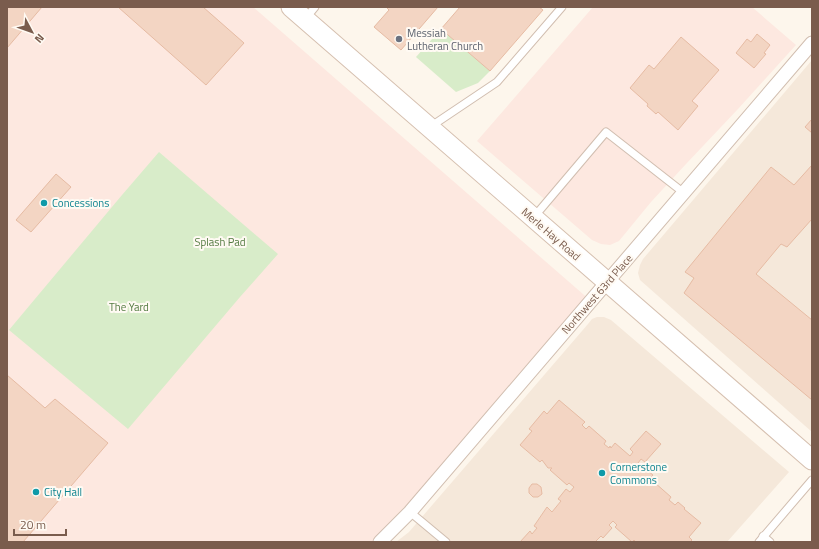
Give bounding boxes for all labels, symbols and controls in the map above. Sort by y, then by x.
north arrow [12,12,52,52]
place label: Messiah Lutheran Church [407,25,483,54]
text: N [31,30,48,47]
marker: Messiah Lutheran Church [394,34,404,44]
place label: Concessions [52,195,109,211]
marker: Concessions [39,198,49,208]
street label: Merle Hay Road [518,204,584,264]
park label: Splash Pad [194,234,246,250]
street label: Northwest 63rd Place [558,250,636,337]
park label: The Yard [109,299,149,315]
place label: Cornerstone Commons [610,459,667,488]
marker: Cornerstone Commons [597,468,607,478]
place label: City Hall [44,484,82,500]
marker: City Hall [31,487,41,497]
scale bar [14,511,66,537]
text: 20 m [20,515,46,534]

